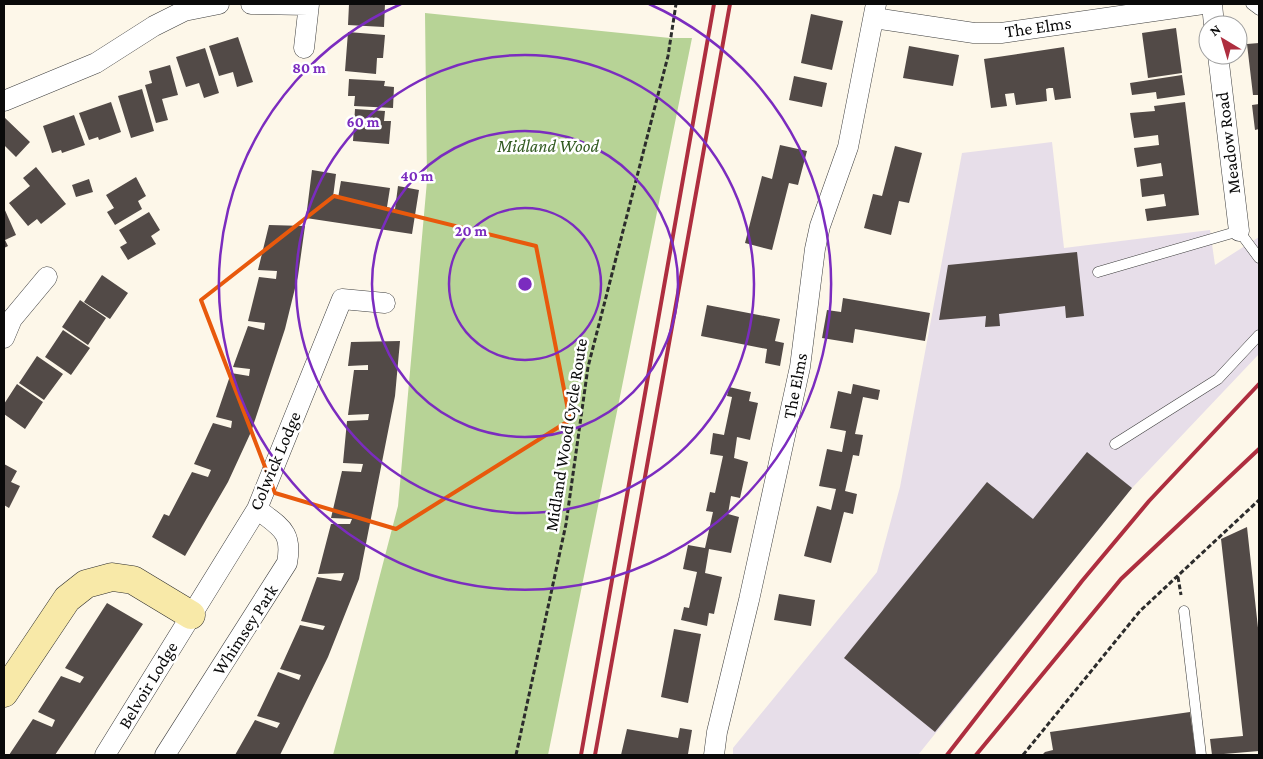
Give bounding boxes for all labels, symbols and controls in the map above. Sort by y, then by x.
street label: The Elms [1004,12,1072,42]
north arrow [1198,15,1248,65]
text: N [1206,20,1224,39]
text: 80 m [292,60,326,76]
street label: Meadow Road [1212,90,1244,195]
text: 60 m [347,114,380,130]
park label: Midland Wood [496,136,599,156]
text: 40 m [401,168,434,184]
text: 20 m [455,223,487,239]
centre of rings [516,275,534,293]
street label: Midland Wood Cycle Route [541,337,591,533]
street label: The Elms [779,351,811,421]
street label: Colwick Lodge [245,408,305,513]
street label: Whimsey Park [208,581,282,679]
street label: Belvoir Lodge [114,638,182,732]

